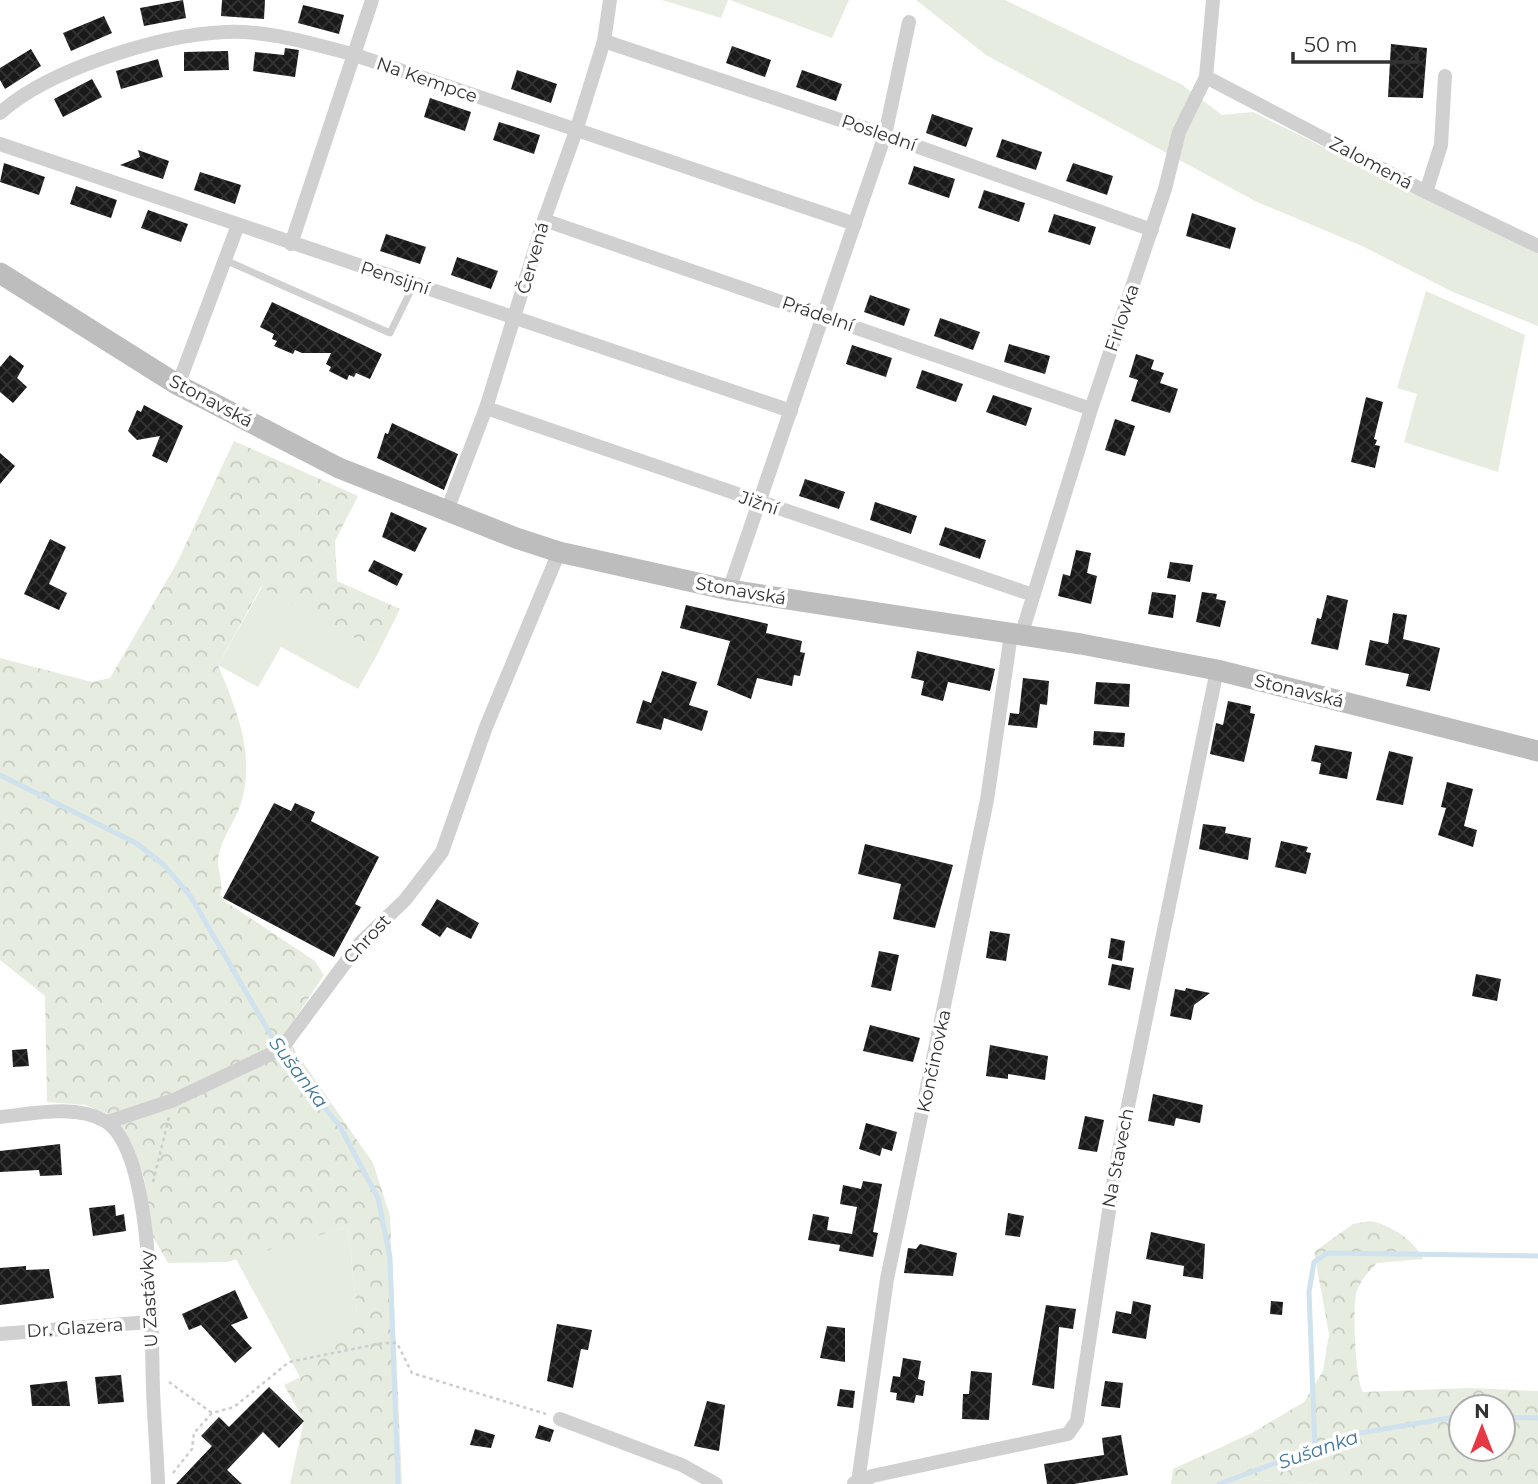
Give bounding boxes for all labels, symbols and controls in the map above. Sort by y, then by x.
scale bar [1293,21,1417,65]
text: 50 m [1304,32,1358,57]
street label: Na Kempce [374,52,481,108]
street label: Poslední [839,110,920,156]
street label: Zalomená [1326,132,1416,194]
street label: Červená [512,219,554,297]
street label: Pensijní [358,257,433,300]
street label: Firlovka [1100,281,1144,355]
street label: Prádelní [779,291,858,337]
street label: Stonavská [165,370,257,432]
street label: Jižní [736,486,783,520]
street label: Stonavská [694,572,788,610]
street label: Stonavská [1252,669,1346,713]
street label: Chrost [339,910,395,968]
street label: Končinovka [912,1007,956,1115]
water label: Sušanka [264,1032,333,1113]
street label: Na Stavech [1098,1106,1138,1210]
street label: U Zastávky [135,1250,163,1348]
street label: Dr. Glazera [26,1314,124,1342]
north arrow [1447,1393,1517,1463]
text: N [1474,1400,1490,1423]
water label: Sušanka [1275,1425,1361,1474]

